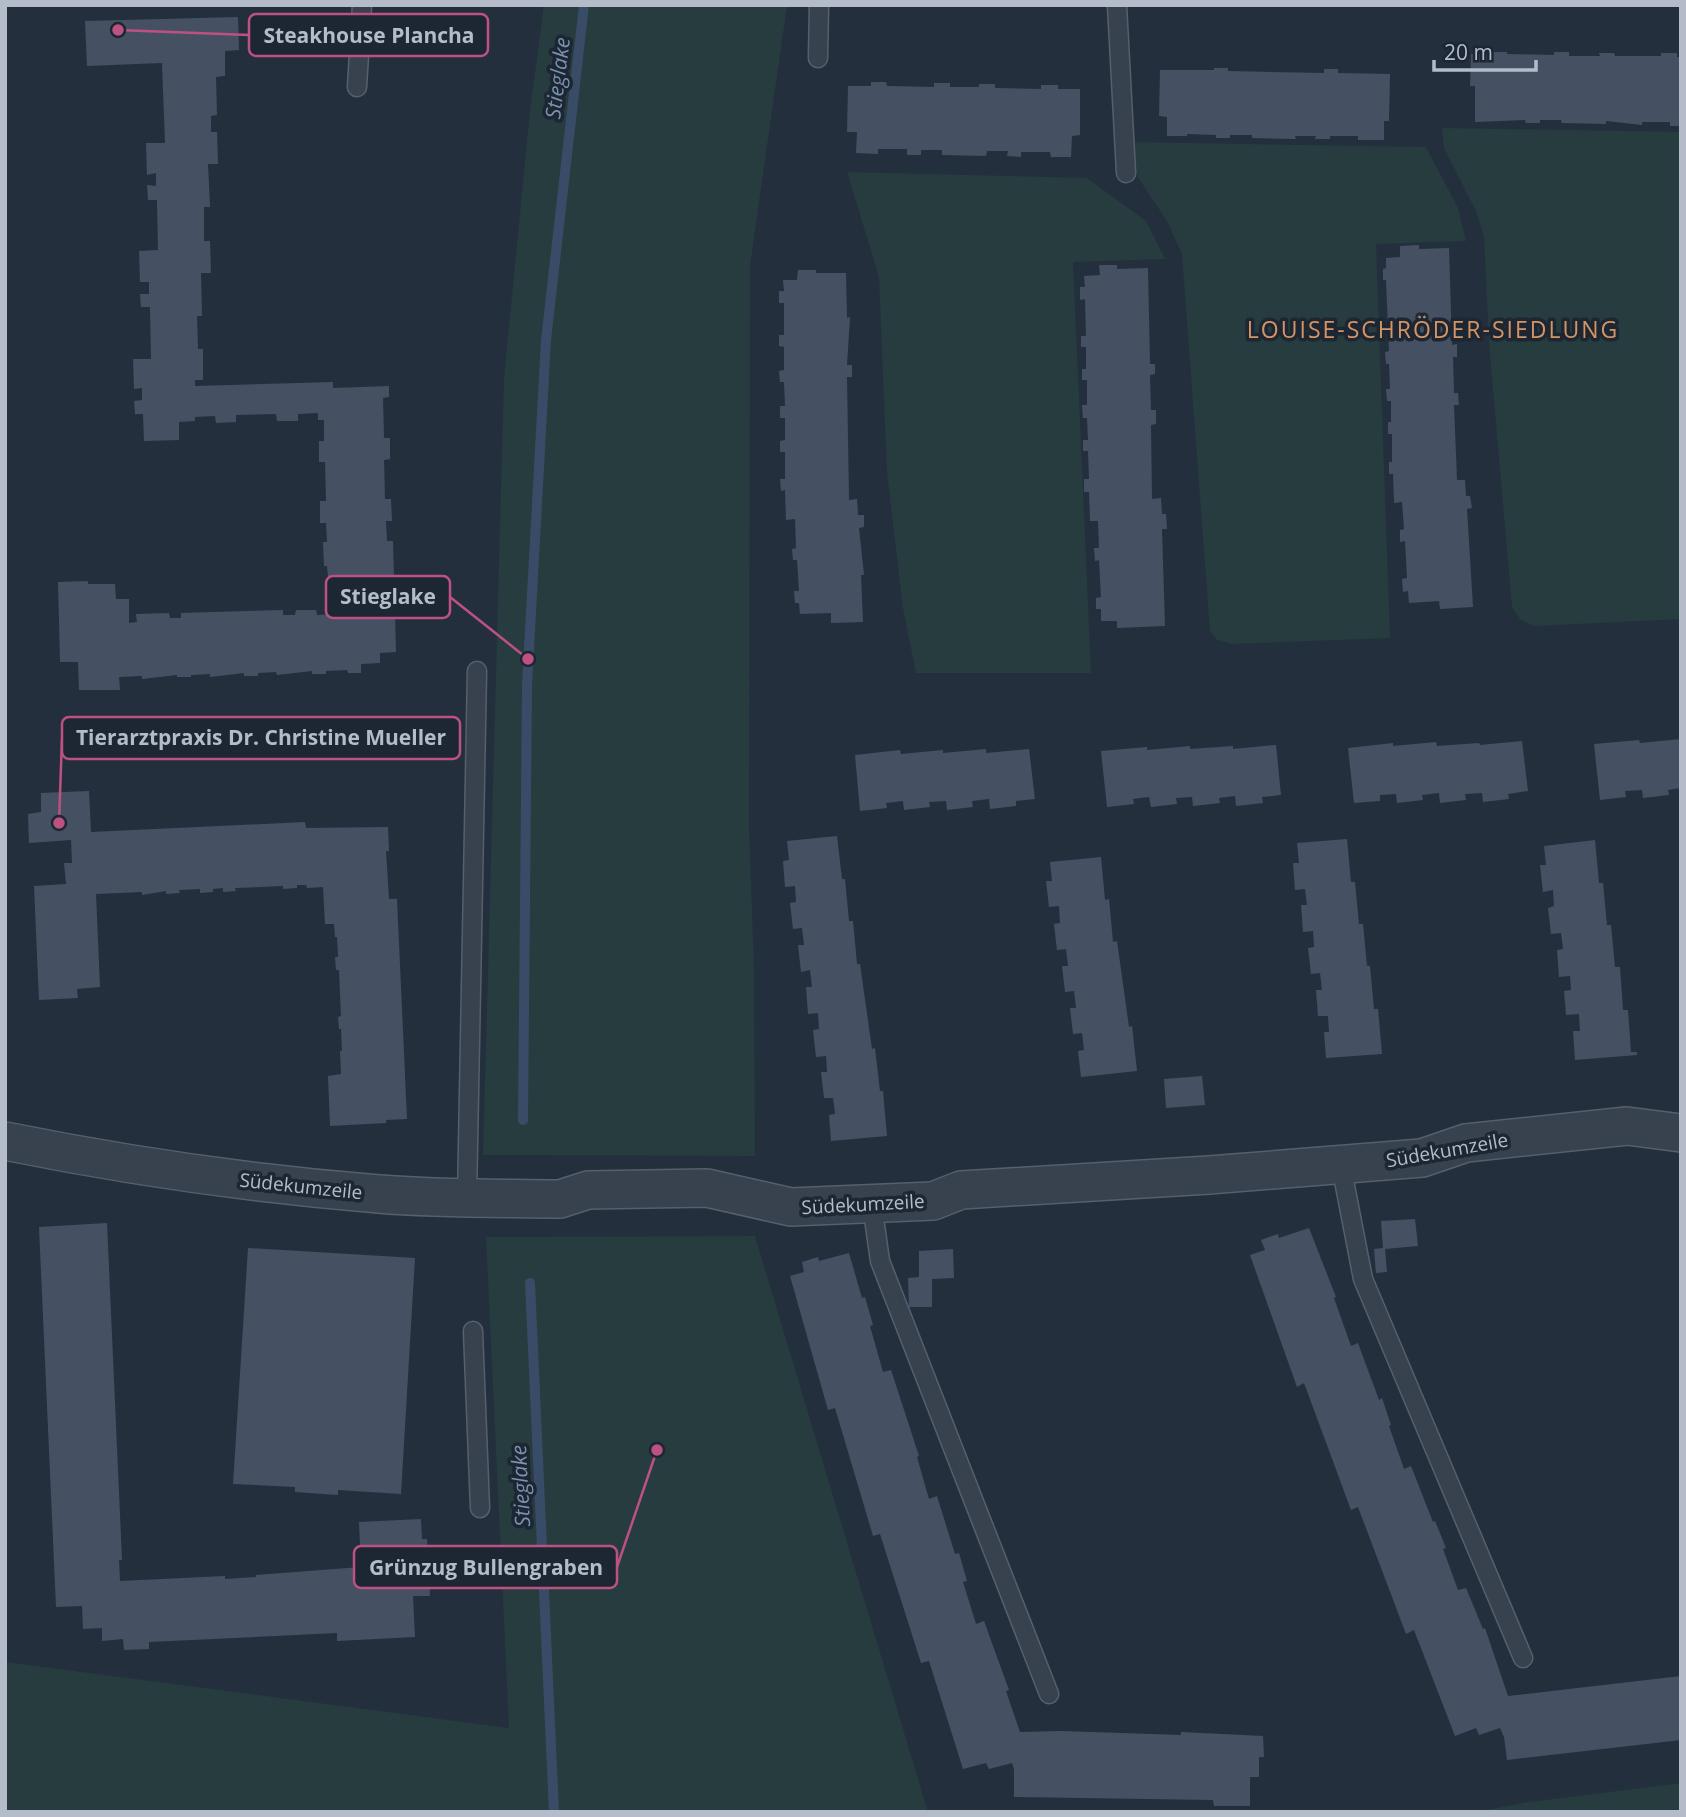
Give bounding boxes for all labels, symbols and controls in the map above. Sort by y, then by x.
callout: Steakhouse Plancha [249,14,488,56]
text: Steakhouse Plancha [263,21,475,49]
scale bar [1434,28,1536,72]
water label: Stieglake [538,36,576,120]
text: 20 m [1444,38,1493,66]
district label: LOUISE-SCHRÖDER-SIEDLUNG [1247,313,1619,345]
callout: Stieglake [326,576,450,618]
text: Stieglake [340,582,436,610]
callout: Tierarztpraxis Dr. Christine Mueller [62,717,460,759]
text: Tierarztpraxis Dr. Christine Mueller [76,723,447,751]
street label: Südekumzeile [1384,1126,1510,1174]
street label: Südekumzeile [238,1167,364,1205]
street label: Südekumzeile [801,1188,925,1220]
water label: Stieglake [504,1444,536,1528]
callout: Grünzug Bullengraben [354,1546,617,1588]
text: Grünzug Bullengraben [369,1553,603,1581]

